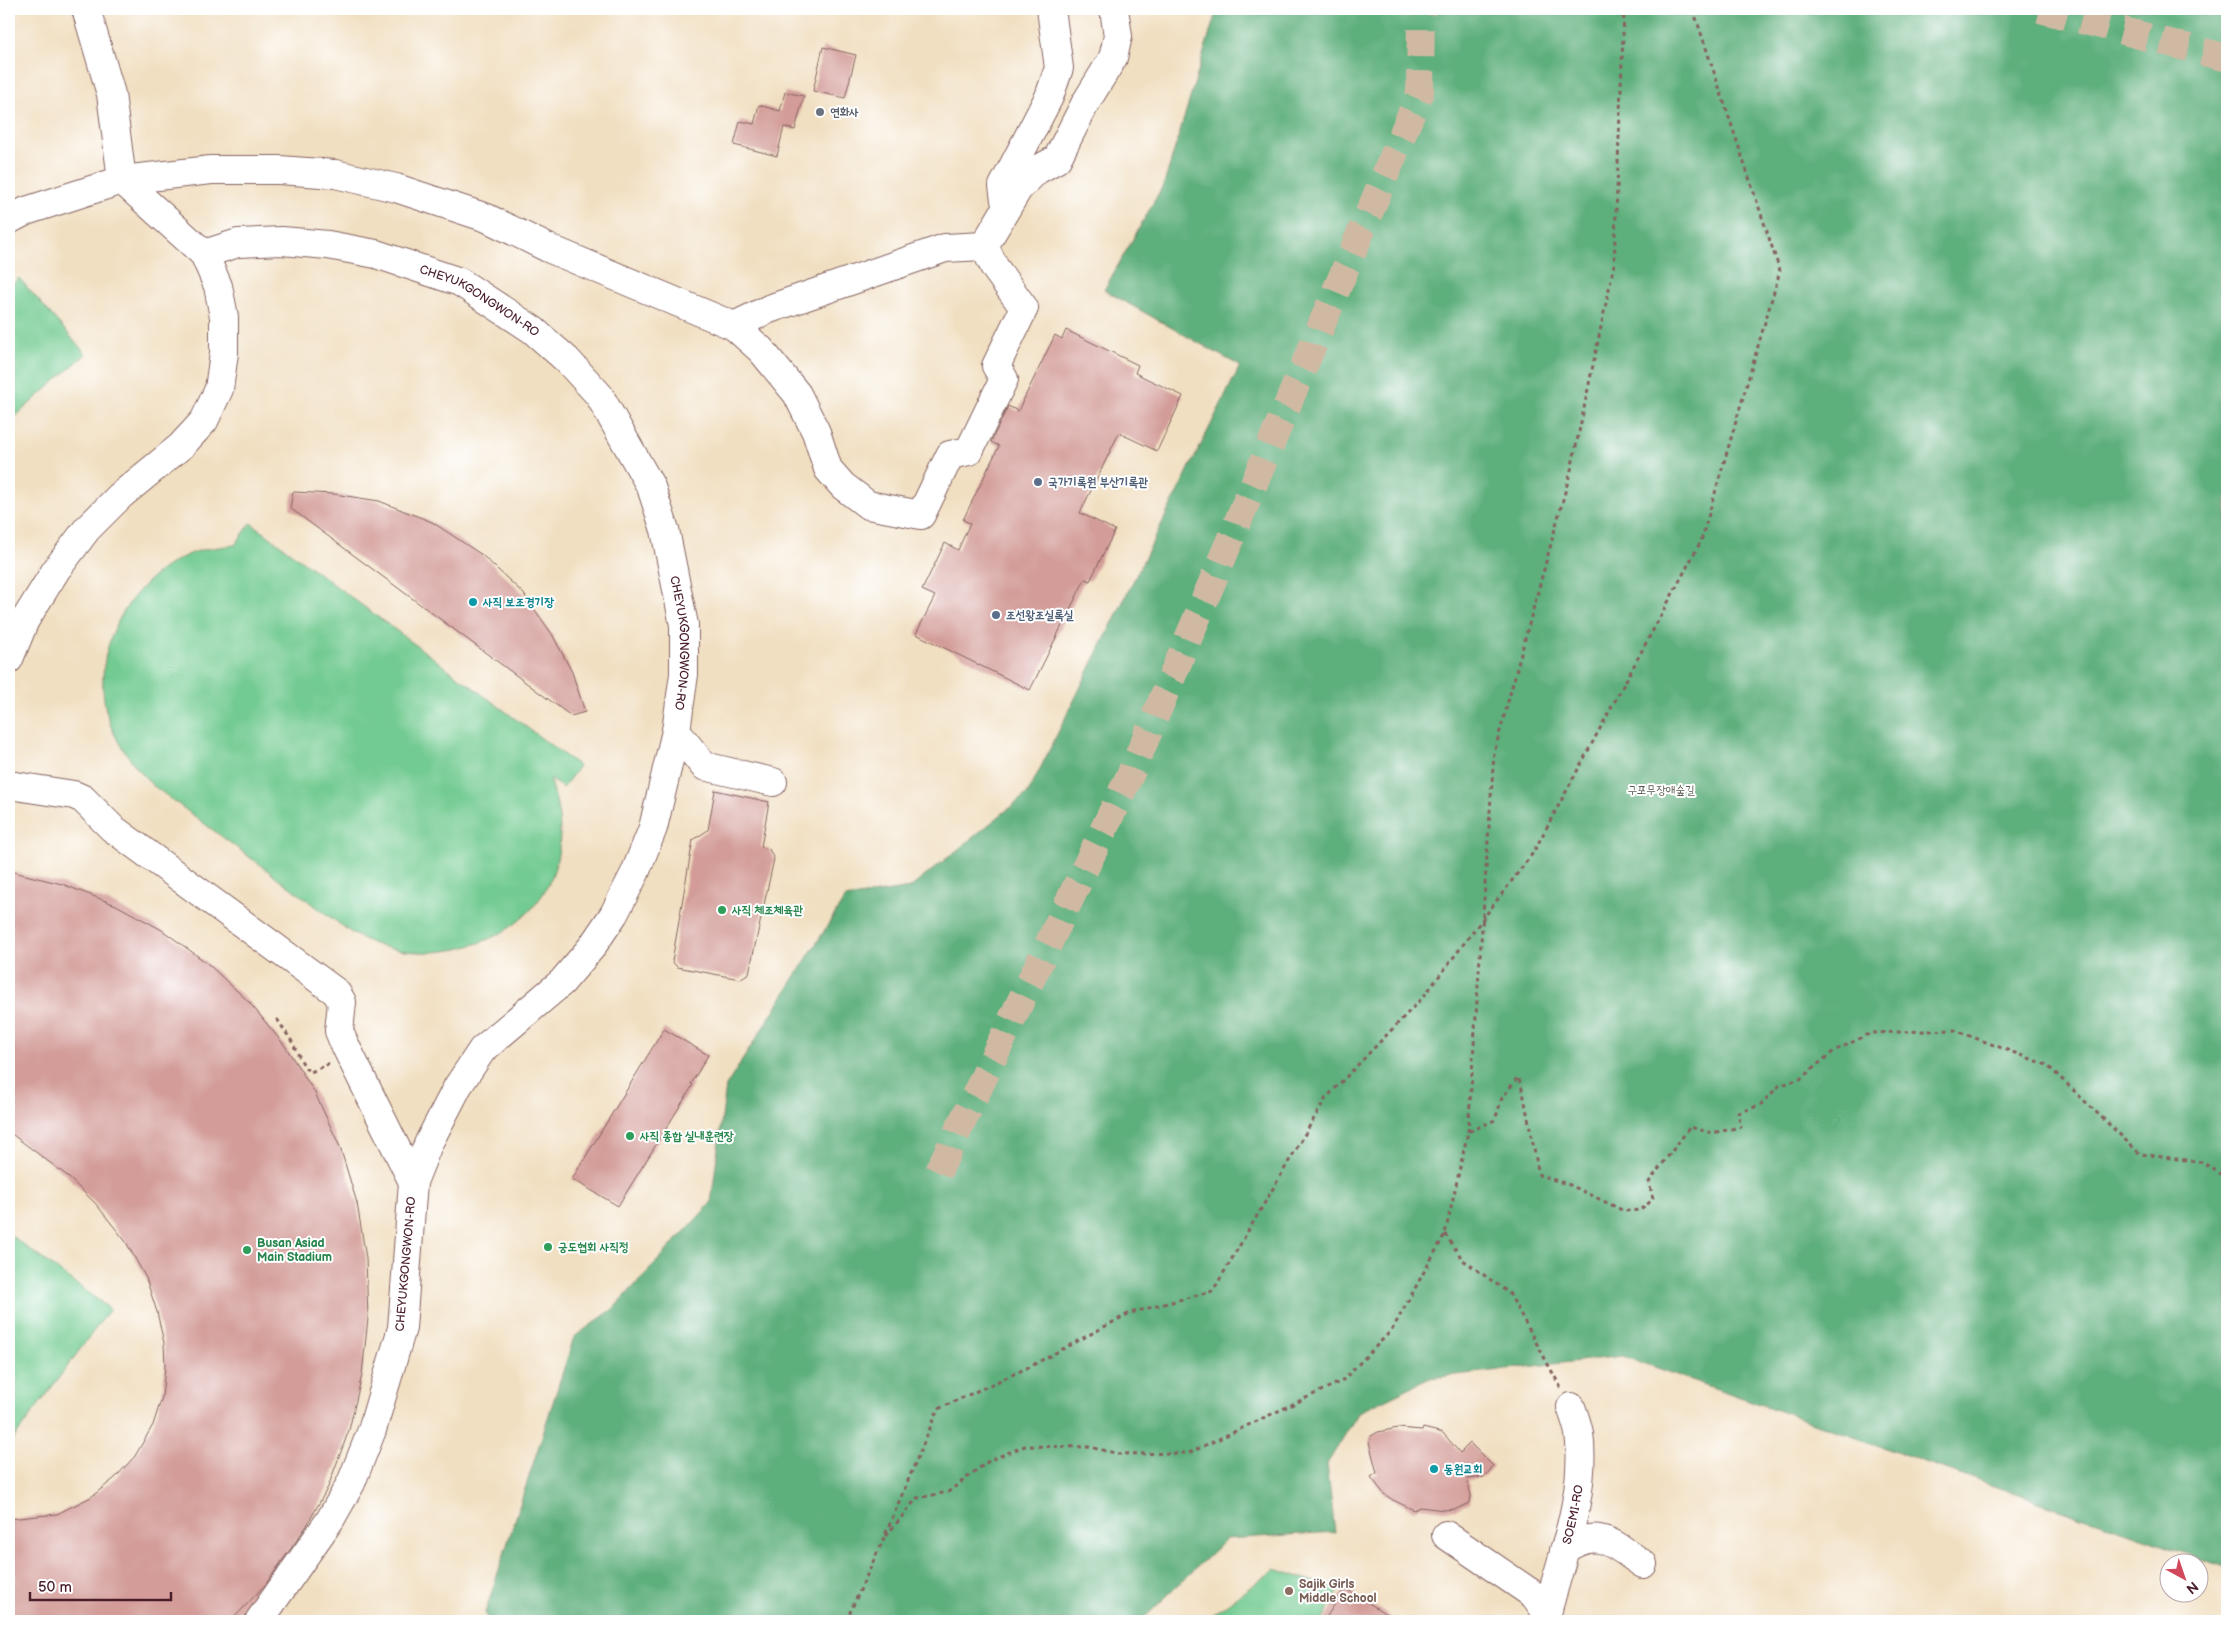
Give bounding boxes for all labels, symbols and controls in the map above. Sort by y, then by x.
place label: 연화사 [830,105,859,120]
marker: 연화사 [814,106,826,118]
street label: CHEYUKGONGWON-RO [418,262,543,340]
place label: 국가기록원 부산기록관 [1048,475,1148,490]
marker: 국가기록원 부산기록관 [1032,476,1044,488]
street label: CHEYUKGONGWON-RO [667,574,692,711]
place label: 사직 보조경기장 [482,595,554,610]
marker: 사직 보조경기장 [467,596,479,608]
place label: 조선왕조실록실 [1006,608,1074,623]
marker: 조선왕조실록실 [990,609,1002,621]
park label: 구포무장애숲길 [1627,783,1695,798]
place label: 사직 체조체육관 [731,903,803,918]
marker: 사직 체조체육관 [716,904,728,916]
place label: 사직 종합 실내훈련장 [639,1129,734,1144]
marker: 사직 종합 실내훈련장 [624,1130,636,1142]
street label: CHEYUKGONGWON-RO [393,1196,419,1332]
place label: Busan Asiad Main Stadium [257,1236,332,1265]
place label: 궁도협회 사직정 [558,1240,629,1255]
marker: 궁도협회 사직정 [542,1241,554,1253]
marker: Busan Asiad Main Stadium [241,1244,253,1256]
place label: 동원교회 [1444,1462,1483,1477]
marker: 동원교회 [1428,1463,1440,1475]
street label: SOEMI-RO [1559,1484,1586,1546]
north arrow [2158,1552,2208,1602]
scale bar [30,1570,171,1602]
place label: Sajik Girls Middle School [1299,1577,1377,1606]
text: 50 m [38,1578,72,1597]
text: N [2183,1578,2202,1597]
marker: Sajik Girls Middle School [1283,1585,1295,1597]

